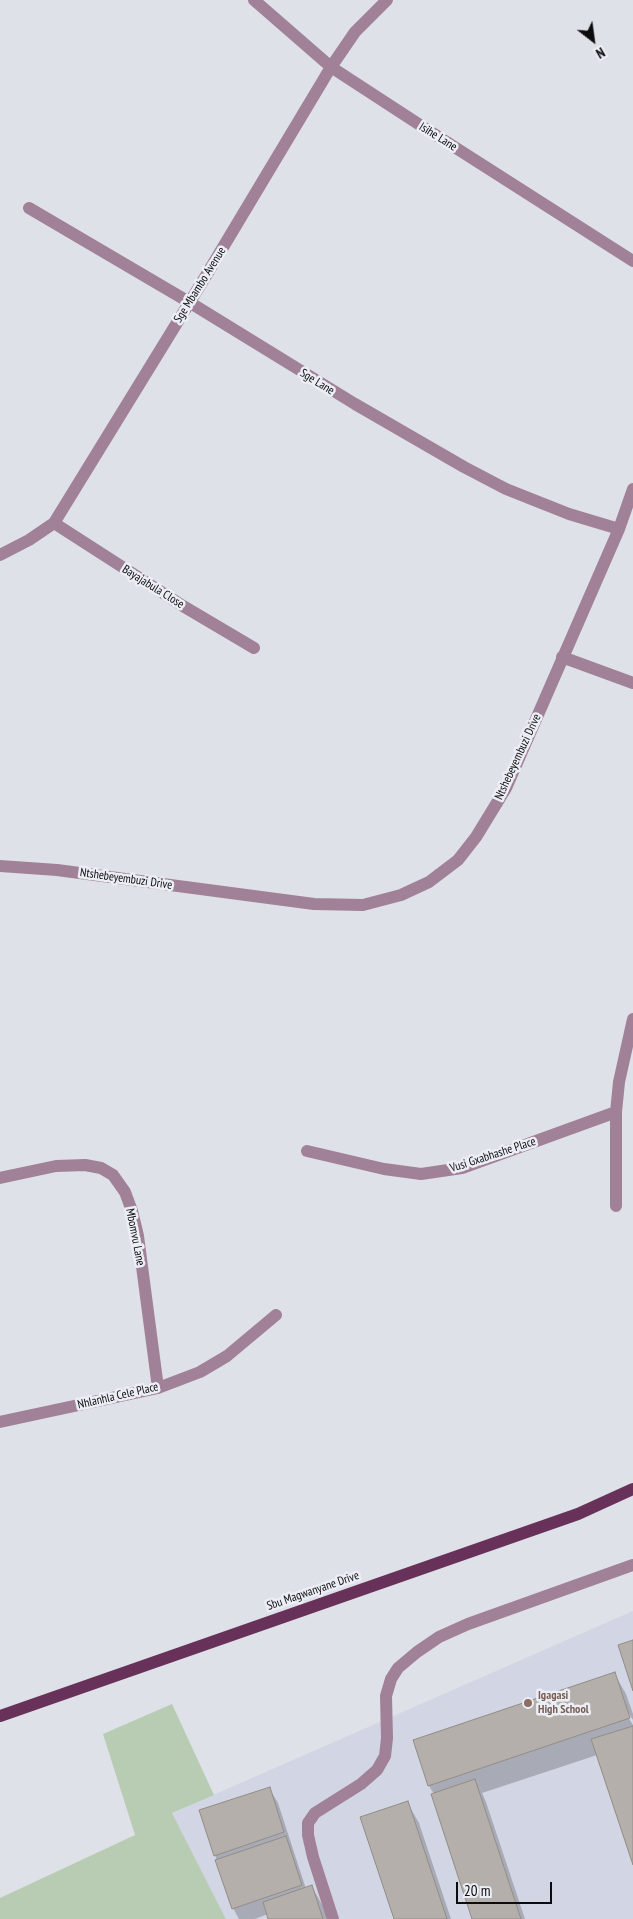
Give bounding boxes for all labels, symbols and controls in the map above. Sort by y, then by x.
north arrow [568,15,618,65]
text: N [593,43,608,63]
street label: Isihe Lane [416,120,460,154]
street label: Sge Mbambo Avenue [171,244,229,326]
street label: Sge Lane [297,366,337,398]
street label: Bayajabula Close [119,562,187,612]
street label: Ntshebeyembuzi Drive [492,712,544,802]
street label: Ntshebeyembuzi Drive [79,865,173,893]
street label: Vusi Gxabhashe Place [448,1134,538,1176]
street label: Mbomvu Lane [122,1207,148,1267]
street label: Nhlanhla Cele Place [76,1380,160,1412]
street label: Sbu Magwanyane Drive [265,1568,361,1614]
place label: Igagasi High School [538,1689,589,1717]
marker: Igagasi High School [522,1697,534,1709]
scale bar [458,1872,554,1904]
text: 20 m [464,1881,490,1900]

